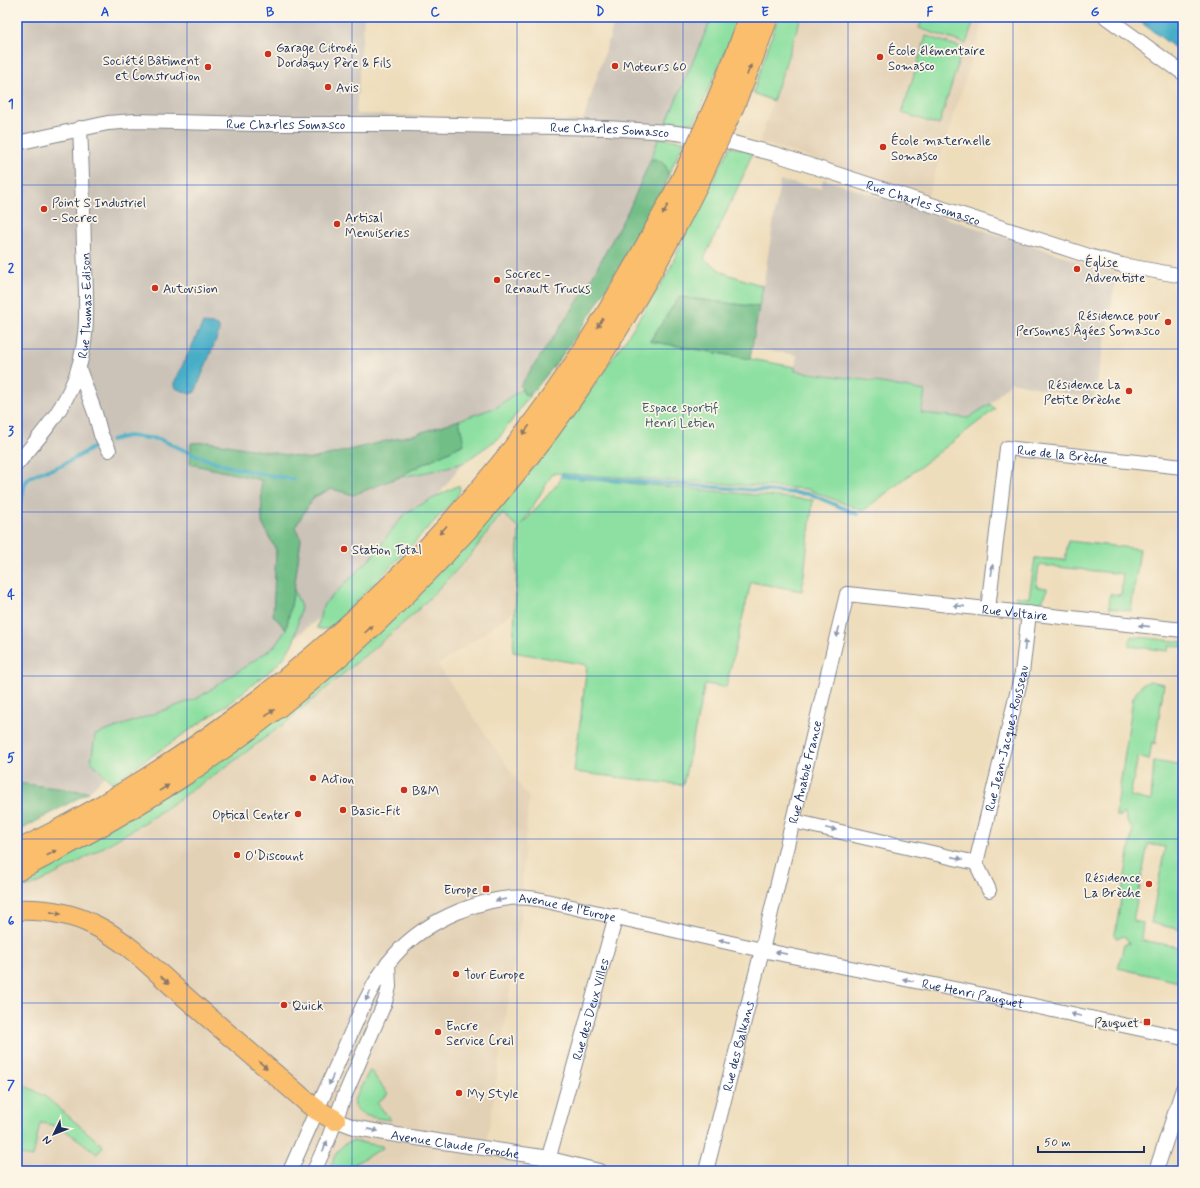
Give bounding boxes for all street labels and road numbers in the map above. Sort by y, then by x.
street label: Rue Charles Somasco [226,116,346,134]
street label: Rue Charles Somasco [550,120,670,142]
street label: Rue Charles Somasco [864,177,983,230]
street label: Rue Thomas Edison [74,252,96,360]
street label: Rue de la Brèche [1016,442,1109,469]
street label: Rue Voltaire [981,602,1049,625]
street label: Rue Jean-Jacques Rousseau [982,664,1033,813]
street label: Rue Anatole France [785,719,827,826]
street label: Avenue de l'Europe [518,891,618,927]
street label: Rue des Deux Villes [569,957,614,1062]
street label: Rue Henri Pauquet [920,976,1025,1014]
street label: Rue des Balkans [720,999,759,1093]
street label: Avenue Claude Peroche [389,1127,521,1163]

